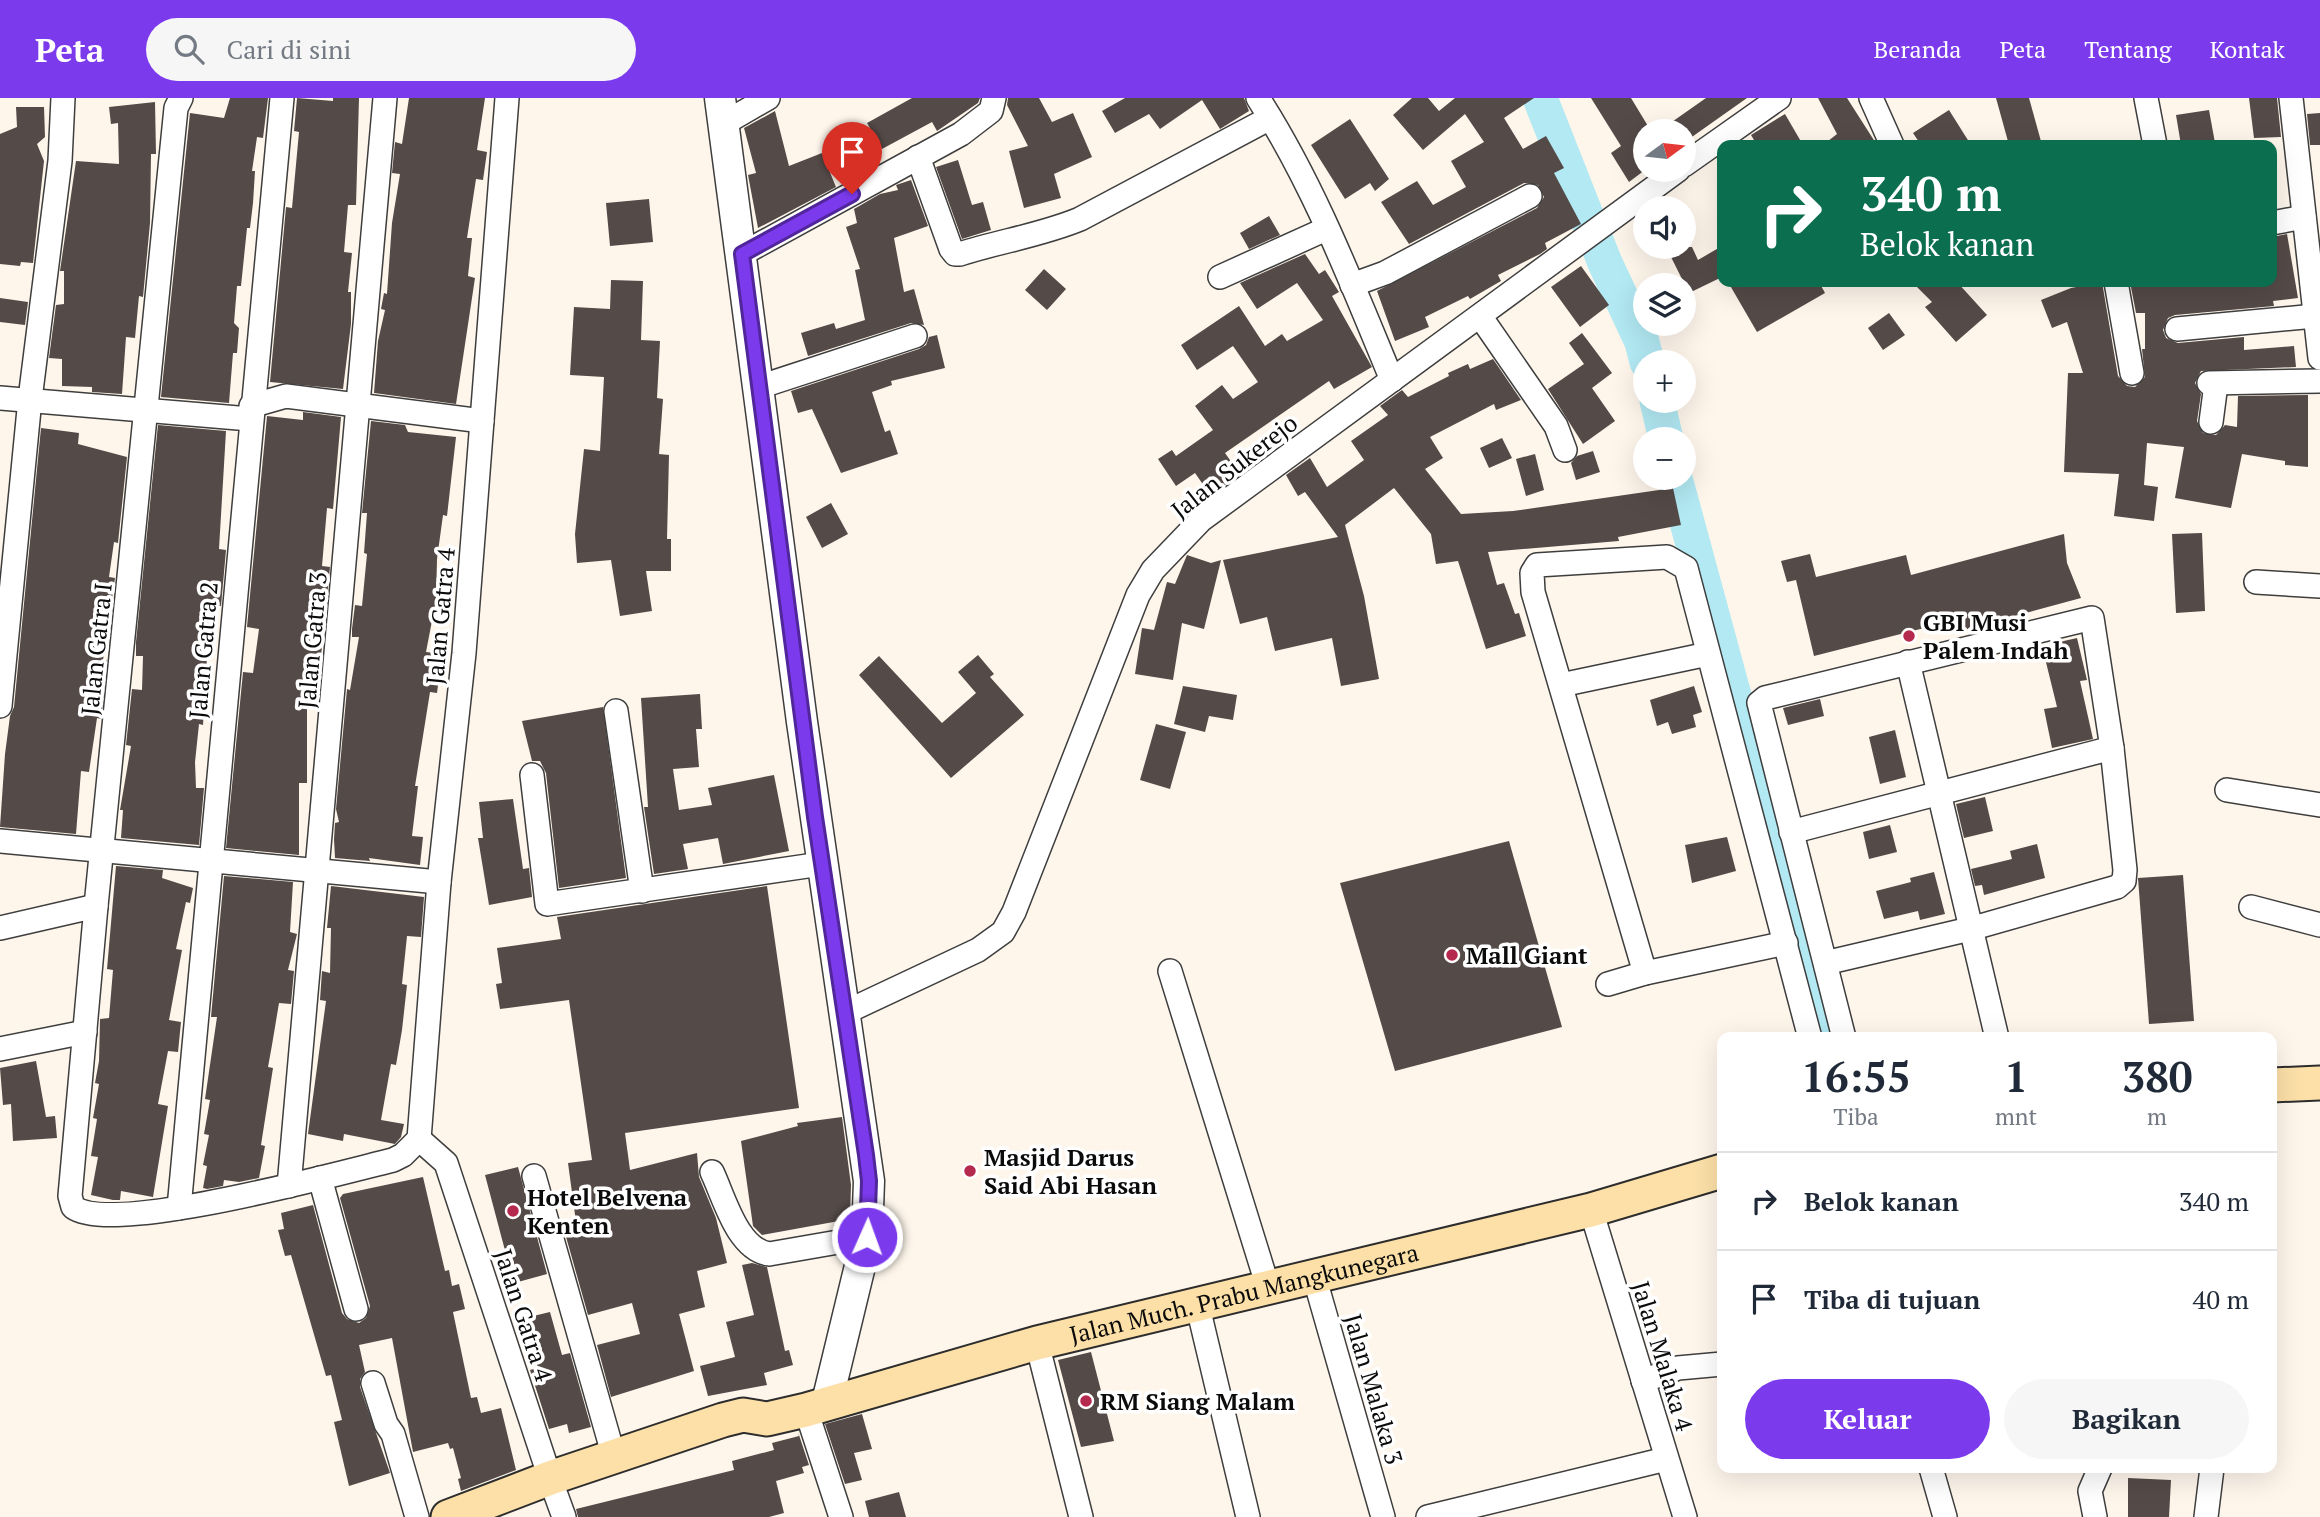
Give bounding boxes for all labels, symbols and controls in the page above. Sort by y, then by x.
search box [146,18,636,81]
text: Peta [35,28,104,71]
icon: search [170,30,208,68]
text: Cari di sini [226,32,351,66]
text: Beranda [1874,33,1961,65]
text: Peta [1999,33,2046,65]
text: Tentang [2084,33,2172,65]
text: Kontak [2210,33,2285,65]
north arrow [1633,119,1696,182]
map controls [1633,119,1696,490]
pin [822,122,882,194]
icon: arrive [833,133,871,171]
text: 340 m [1860,160,2002,225]
icon: right [1745,168,1836,259]
button: sound [1633,196,1696,259]
text: Belok kanan [1860,223,2034,265]
button: layers [1633,273,1696,336]
button: + [1633,350,1696,413]
street label: Jalan Sukerejo [1164,407,1304,525]
button: − [1633,427,1696,490]
street label: Jalan Gatra 4 [418,546,462,686]
street label: Jalan Gatra 3 [290,570,334,710]
street label: Jalan Gatra 2 [181,580,225,720]
street label: Jalan Gatra I [73,581,119,717]
place label: GBI Musi Palem Indah [1923,606,2069,666]
marker: GBI Musi Palem Indah [1901,628,1917,644]
place label: Mall Giant [1466,939,1588,971]
marker: Mall Giant [1444,947,1460,963]
text: 16:55 [1801,1048,1911,1104]
text: 1 [2004,1048,2028,1104]
text: 380 [2121,1048,2193,1104]
text: Tiba [1833,1101,1879,1132]
text: mnt [1995,1101,2037,1132]
text: m [2147,1101,2167,1132]
place label: Masjid Darus Said Abi Hasan [984,1141,1157,1201]
marker: Masjid Darus Said Abi Hasan [962,1163,978,1179]
place label: Hotel Belvena Kenten [527,1181,688,1241]
icon: right [1745,1182,1783,1220]
text: Belok kanan [1804,1184,1959,1218]
text: 340 m [2179,1184,2249,1218]
position arrow [830,1200,904,1274]
marker: Hotel Belvena Kenten [505,1203,521,1219]
street label: Jalan Much. Prabu Mangkunegara [1066,1236,1422,1351]
street label: Jalan Gatra 4 [488,1245,560,1385]
street label: Jalan Malaka 4 [1625,1277,1701,1435]
icon: arrive [1745,1280,1783,1318]
text: Tiba di tujuan [1804,1282,1980,1316]
text: 40 m [2193,1282,2249,1316]
street label: Jalan Malaka 3 [1337,1310,1411,1468]
button: Keluar [1745,1379,1990,1459]
button: Bagikan [2004,1379,2249,1459]
place label: RM Siang Malam [1100,1385,1295,1417]
marker: RM Siang Malam [1078,1393,1094,1409]

